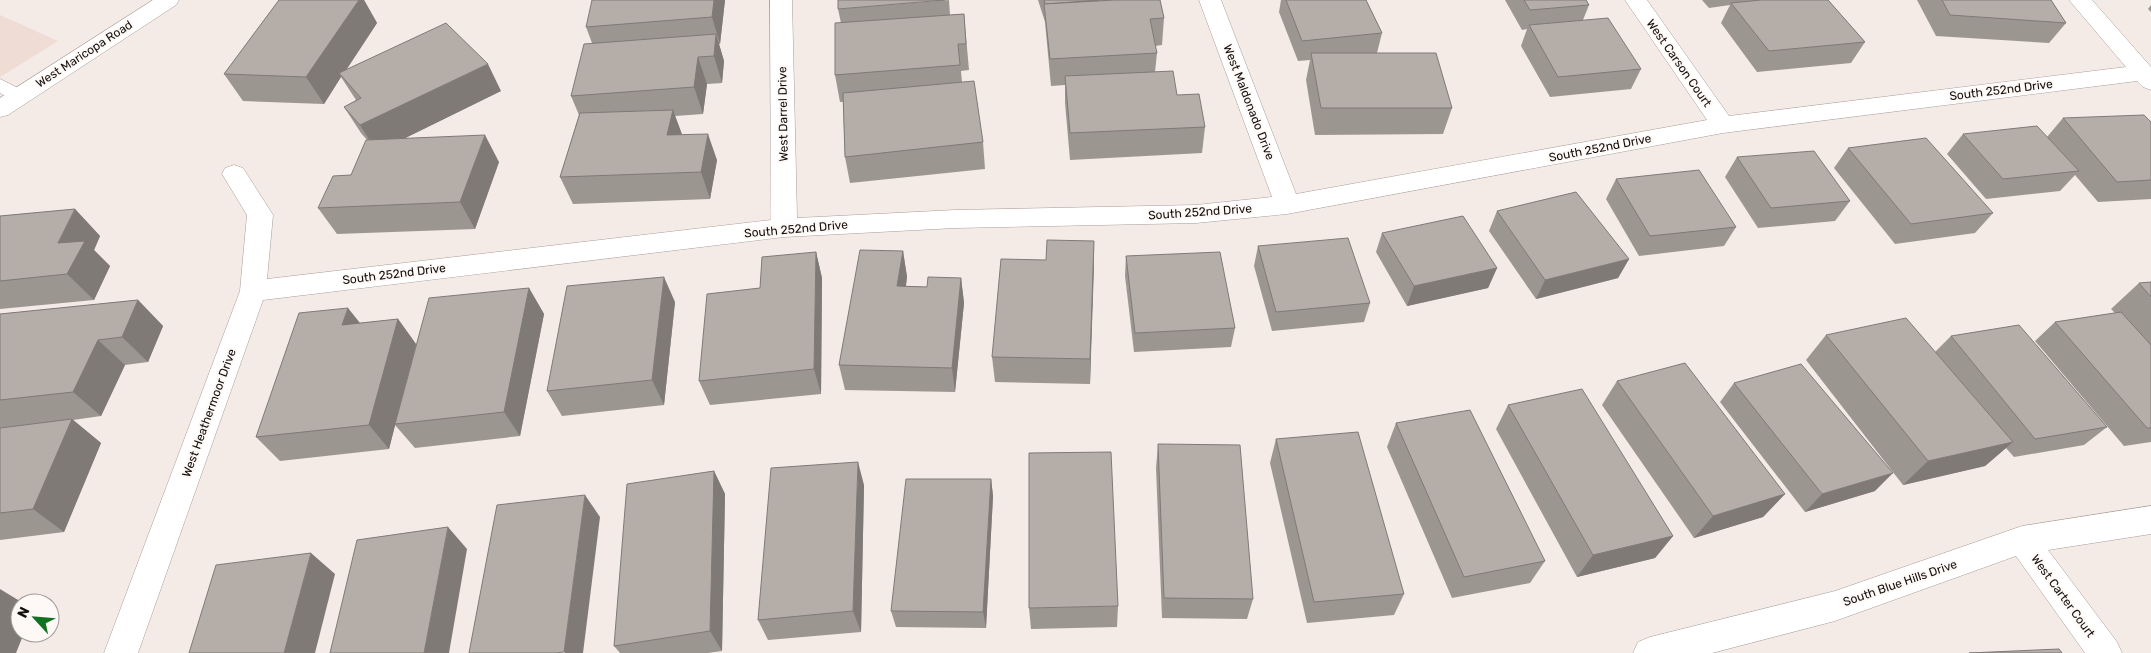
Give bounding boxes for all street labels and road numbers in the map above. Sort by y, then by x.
street label: West Carson Court [1644,17,1715,110]
street label: West Maricopa Road [33,18,135,90]
street label: West Maldonado Drive [1220,42,1278,162]
street label: West Darrel Drive [775,66,791,162]
street label: South 252nd Drive [1949,77,2054,103]
street label: South 252nd Drive [1548,131,1653,165]
street label: South 252nd Drive [1148,201,1253,223]
street label: South 252nd Drive [744,217,849,241]
street label: South 252nd Drive [342,261,447,287]
street label: West Heathermoor Drive [179,347,239,479]
street label: West Carter Court [2028,552,2098,640]
street label: South Blue Hills Drive [1841,557,1959,609]

